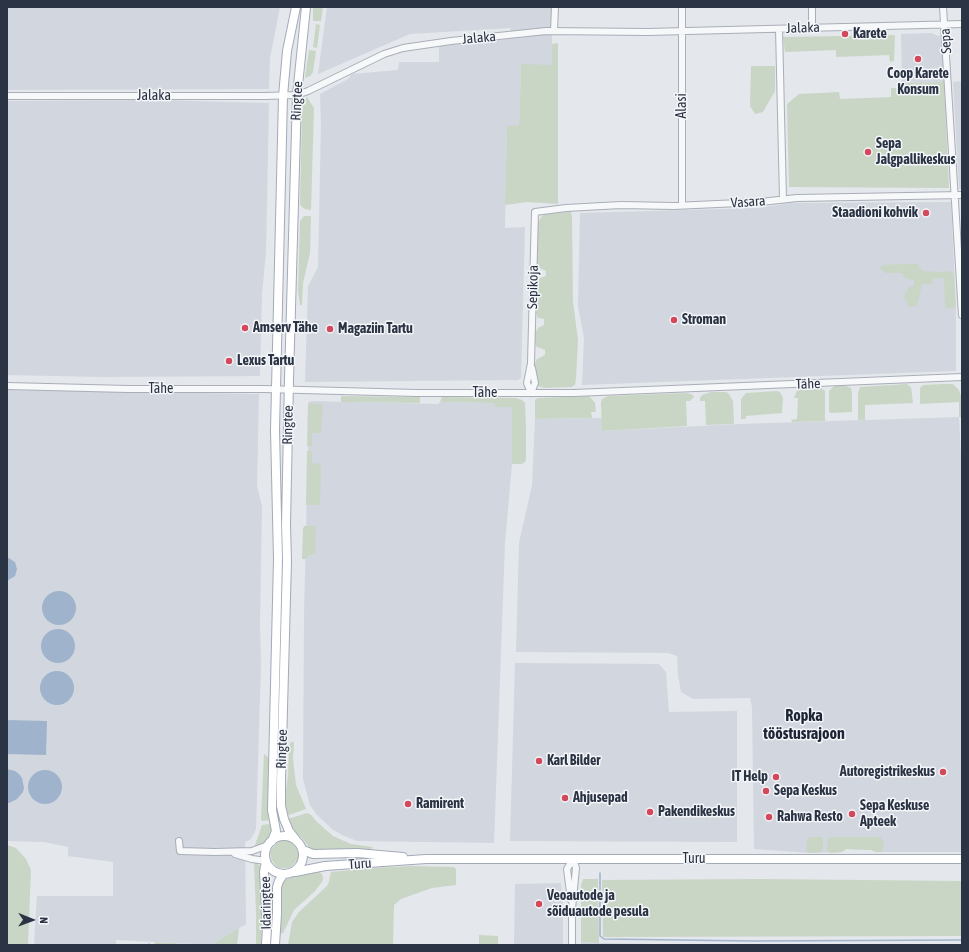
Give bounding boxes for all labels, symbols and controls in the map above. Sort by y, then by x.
street label: Jalaka [786,19,820,37]
place label: Karete [853,26,887,42]
street label: Jalaka [461,28,497,48]
street label: Sepa [937,28,955,54]
marker: Karete [840,29,850,39]
marker: Coop Karete Konsum [913,54,923,64]
place label: Coop Karete Konsum [887,66,949,98]
street label: Ringtee [288,81,306,121]
street label: Jalaka [137,88,171,104]
street label: Alasi [674,93,690,119]
place label: Sepa Jalgpallikeskus [876,136,955,168]
marker: Sepa Jalgpallikeskus [863,147,873,157]
street label: Vasara [730,192,766,212]
place label: Staadioni kohvik [832,205,918,221]
marker: Staadioni kohvik [921,208,931,218]
street label: Sepikoja [524,265,542,309]
place label: Stroman [682,312,726,328]
marker: Stroman [669,315,679,325]
place label: Amserv Tähe [253,320,318,336]
place label: Magaziin Tartu [338,321,413,337]
marker: Amserv Tähe [240,323,250,333]
marker: Magaziin Tartu [325,324,335,334]
place label: Lexus Tartu [237,353,294,369]
marker: Lexus Tartu [224,356,234,366]
street label: Tähe [795,375,821,393]
street label: Tähe [149,381,173,397]
street label: Tähe [473,385,497,401]
street label: Ringtee [279,405,297,445]
district label: Ropka tööstusrajoon [763,706,845,744]
street label: Ringtee [273,729,291,769]
place label: Karl Bilder [547,753,600,769]
marker: Karl Bilder [534,756,544,766]
place label: Autoregistrikeskus [840,764,935,780]
marker: Autoregistrikeskus [938,767,948,777]
place label: IT Help [732,769,768,785]
marker: IT Help [771,772,781,782]
place label: Sepa Keskus [774,783,837,799]
marker: Sepa Keskus [761,786,771,796]
place label: Ahjusepad [573,790,628,806]
marker: Ahjusepad [560,793,570,803]
place label: Ramirent [416,796,464,812]
place label: Sepa Keskuse Apteek [860,798,929,830]
marker: Ramirent [403,799,413,809]
place label: Pakendikeskus [658,804,735,820]
marker: Pakendikeskus [645,807,655,817]
place label: Rahwa Resto [777,809,843,825]
marker: Sepa Keskuse Apteek [847,809,857,819]
marker: Rahwa Resto [764,812,774,822]
street label: Turu [682,851,706,867]
street label: Turu [348,855,372,873]
street label: Idaringtee [257,876,275,930]
place label: Veoautode ja sõiduautode pesula [547,888,649,920]
marker: Veoautode ja sõiduautode pesula [534,899,544,909]
north arrow [12,900,52,940]
text: N [38,917,50,924]

